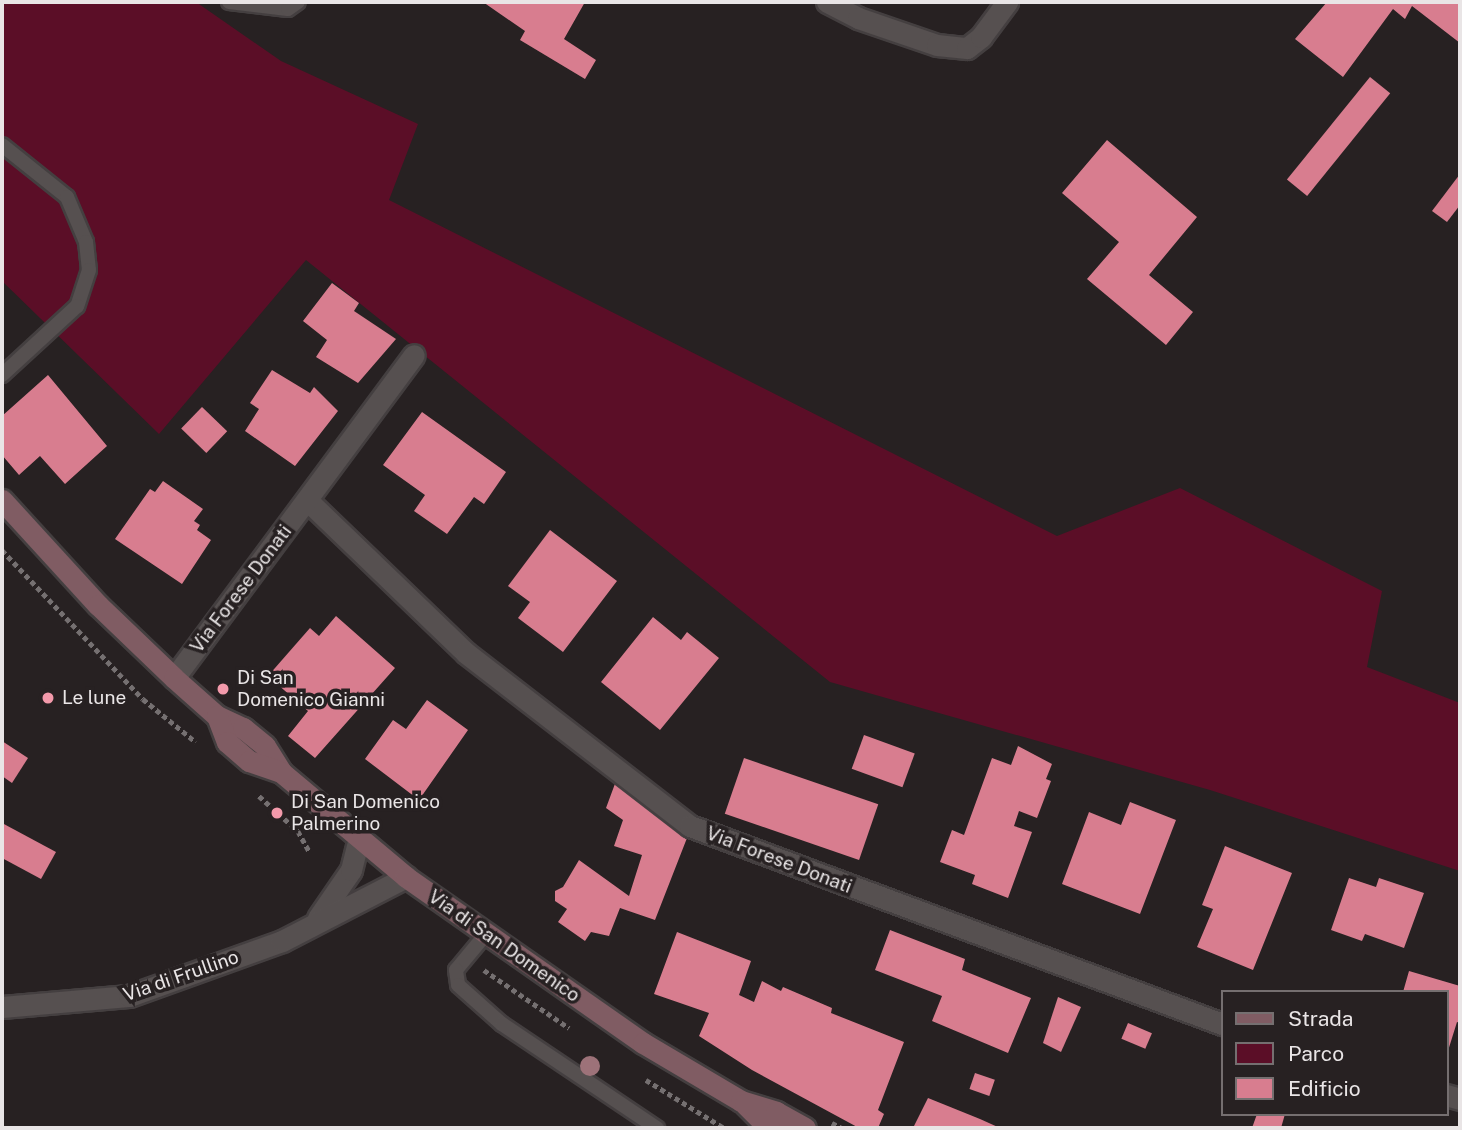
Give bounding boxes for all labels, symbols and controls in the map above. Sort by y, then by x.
street label: Via Forese Donati [185,521,297,657]
place label: Di San Domenico Gianni [237,667,385,711]
marker: Di San Domenico Gianni [215,681,231,697]
place label: Le lune [62,687,126,709]
marker: Le lune [40,690,56,706]
place label: Di San Domenico Palmerino [291,791,440,835]
marker: Di San Domenico Palmerino [269,805,285,821]
street label: Via Forese Donati [703,822,855,898]
street label: Via di San Domenico [424,885,584,1007]
street label: Via di Frullino [120,946,242,1006]
legend [1220,990,1448,1116]
text: Strada [1288,1006,1353,1031]
text: Parco [1288,1041,1344,1066]
text: Edificio [1288,1076,1361,1101]

